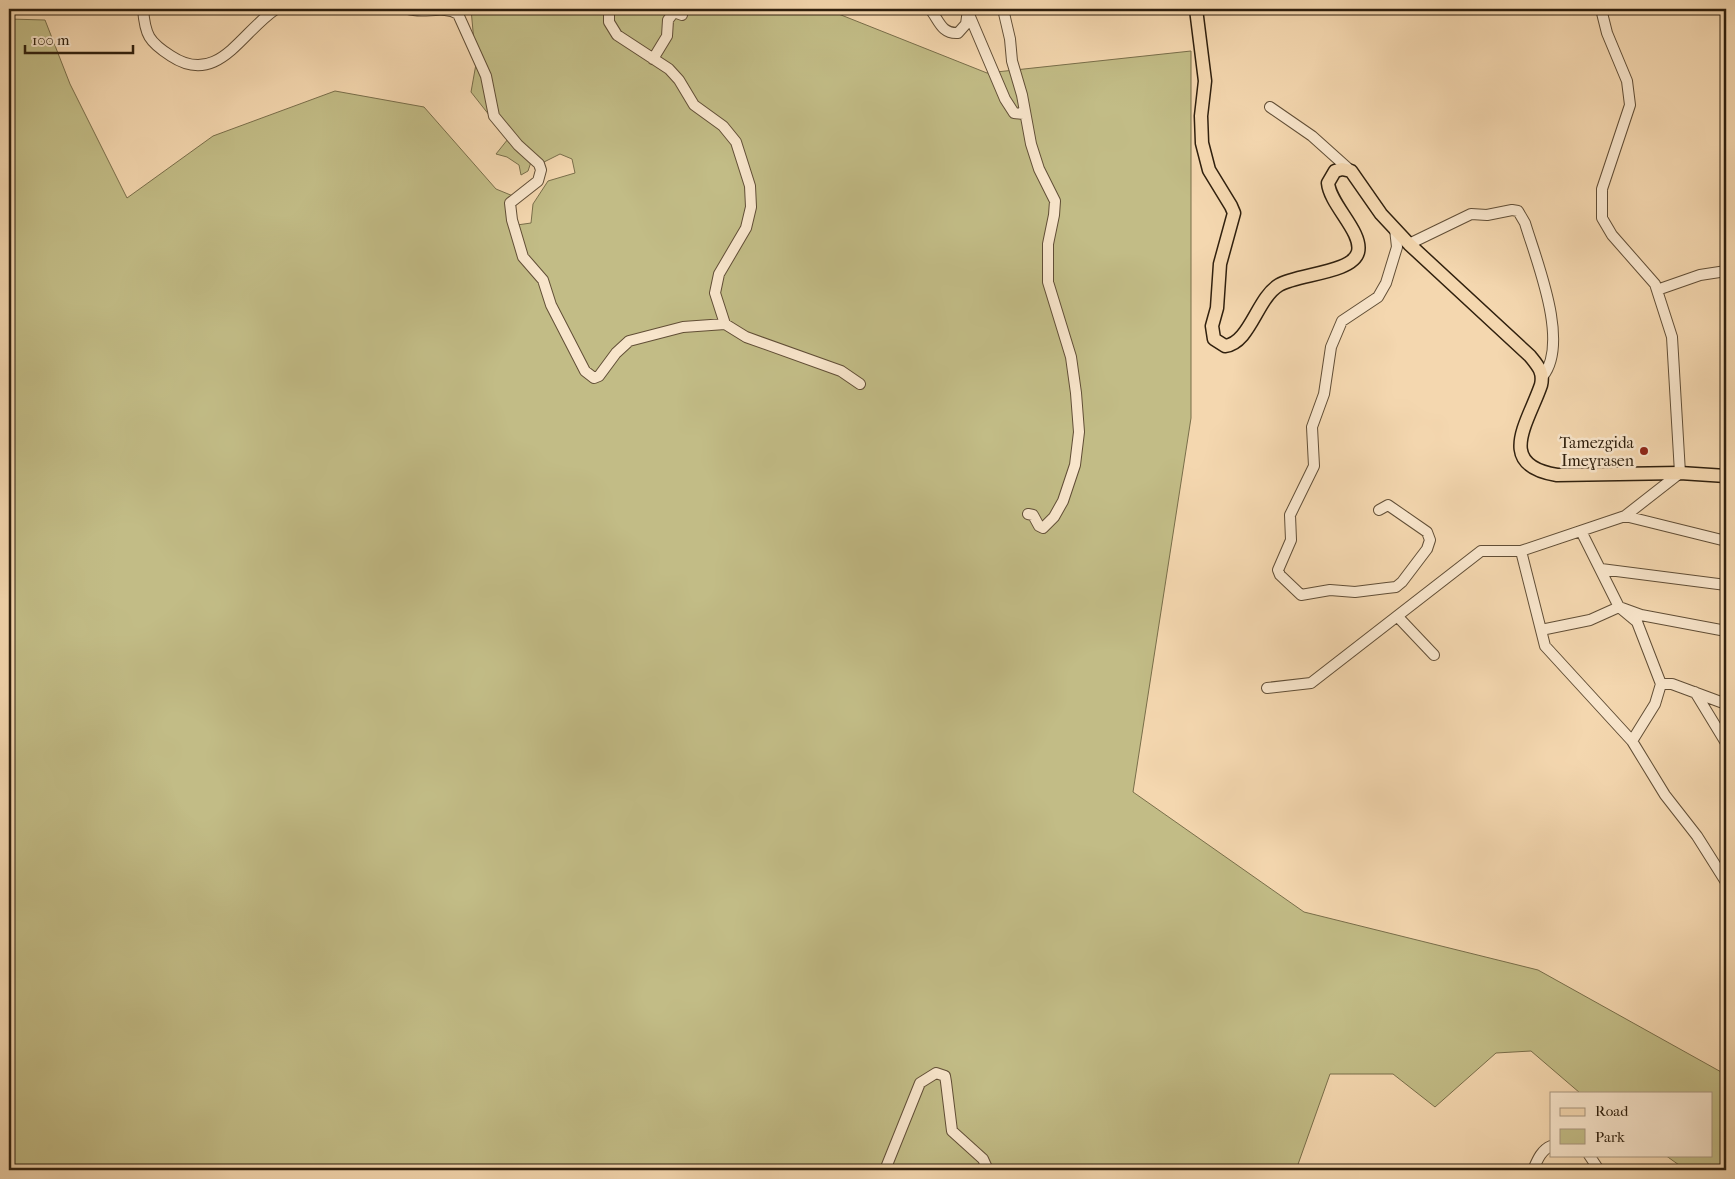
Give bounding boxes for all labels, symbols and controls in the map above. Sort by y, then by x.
scale bar [25,22,132,54]
text: 100 m [32,31,70,49]
place label: Tamezgida Imeɣrasen [1560,433,1635,470]
marker: Tamezgida Imeɣrasen [1638,445,1650,457]
legend [1550,1092,1712,1156]
text: Road [1595,1102,1629,1120]
text: Park [1595,1128,1625,1146]

